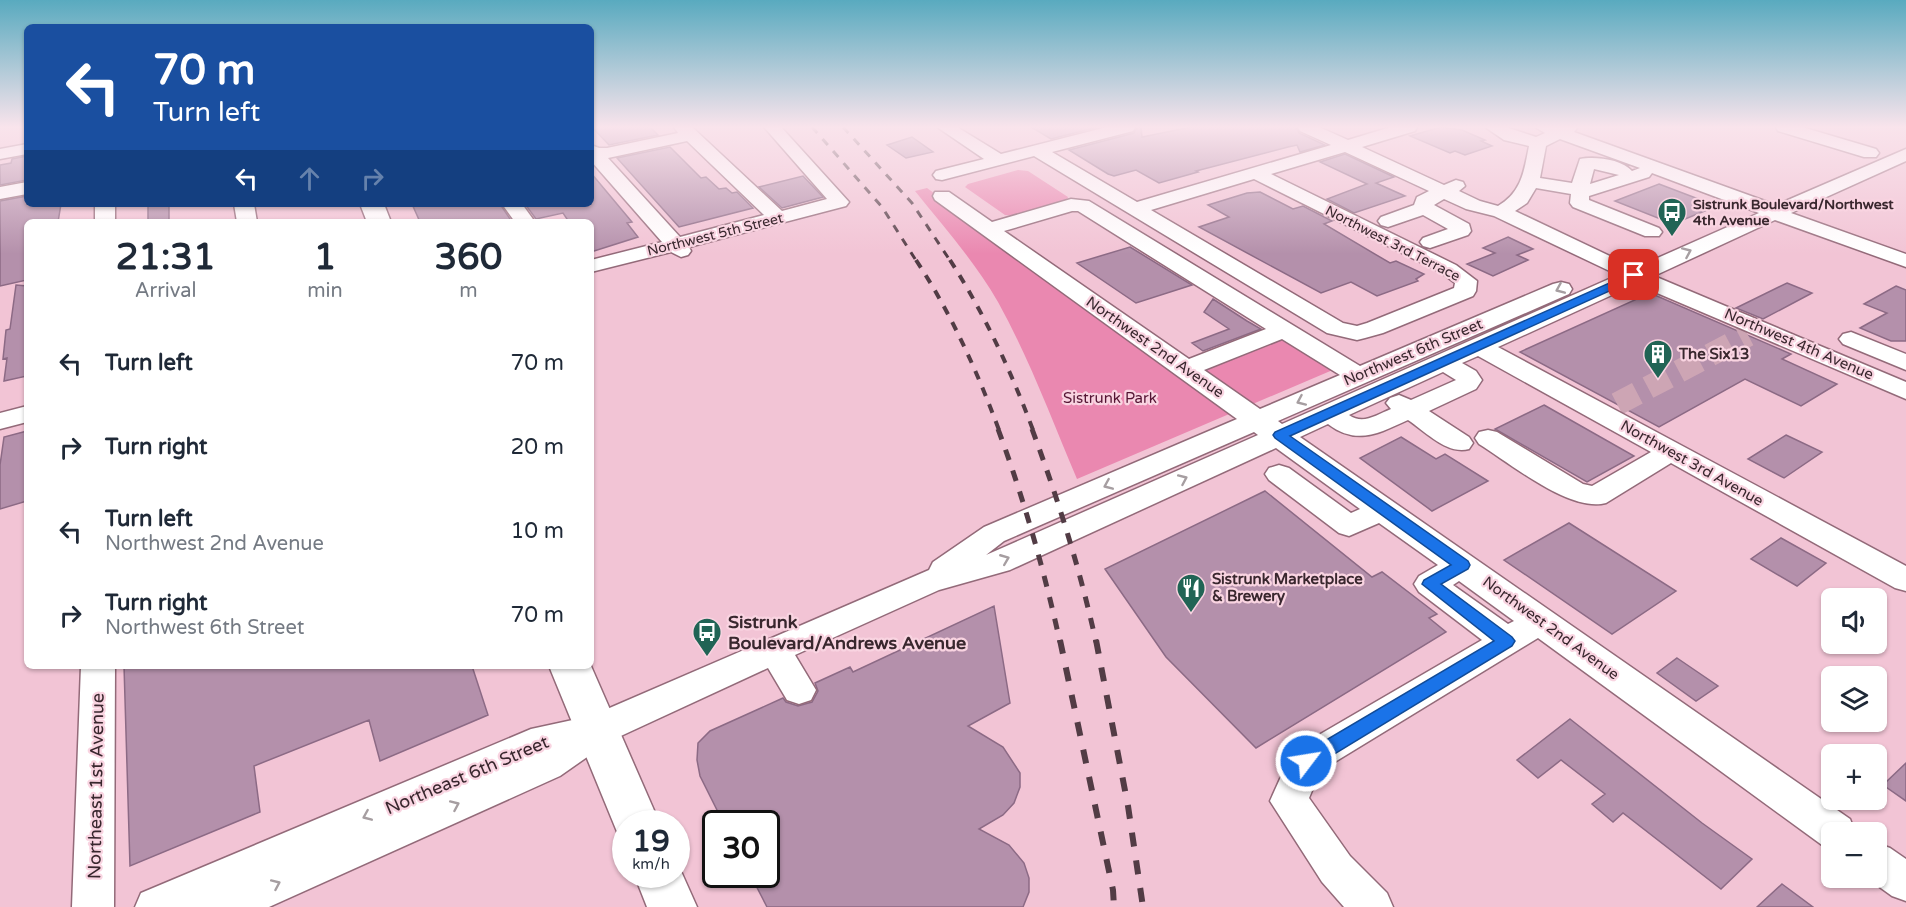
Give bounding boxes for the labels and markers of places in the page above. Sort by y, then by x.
bus stop icon: Sistrunk Boulevard/Northwest 4th Avenue [1656,196,1688,238]
place label: Sistrunk Boulevard/Northwest 4th Avenue [1693,196,1894,229]
pin [1608,249,1659,300]
building icon: The Six13 [1642,338,1674,380]
place label: The Six13 [1678,345,1749,363]
place label: Sistrunk Marketplace & Brewery [1212,570,1363,606]
restaurant icon: Sistrunk Marketplace & Brewery [1175,572,1207,614]
place label: Sistrunk Boulevard/Andrews Avenue [728,611,966,654]
bus stop icon: Sistrunk Boulevard/Andrews Avenue [691,616,723,658]

